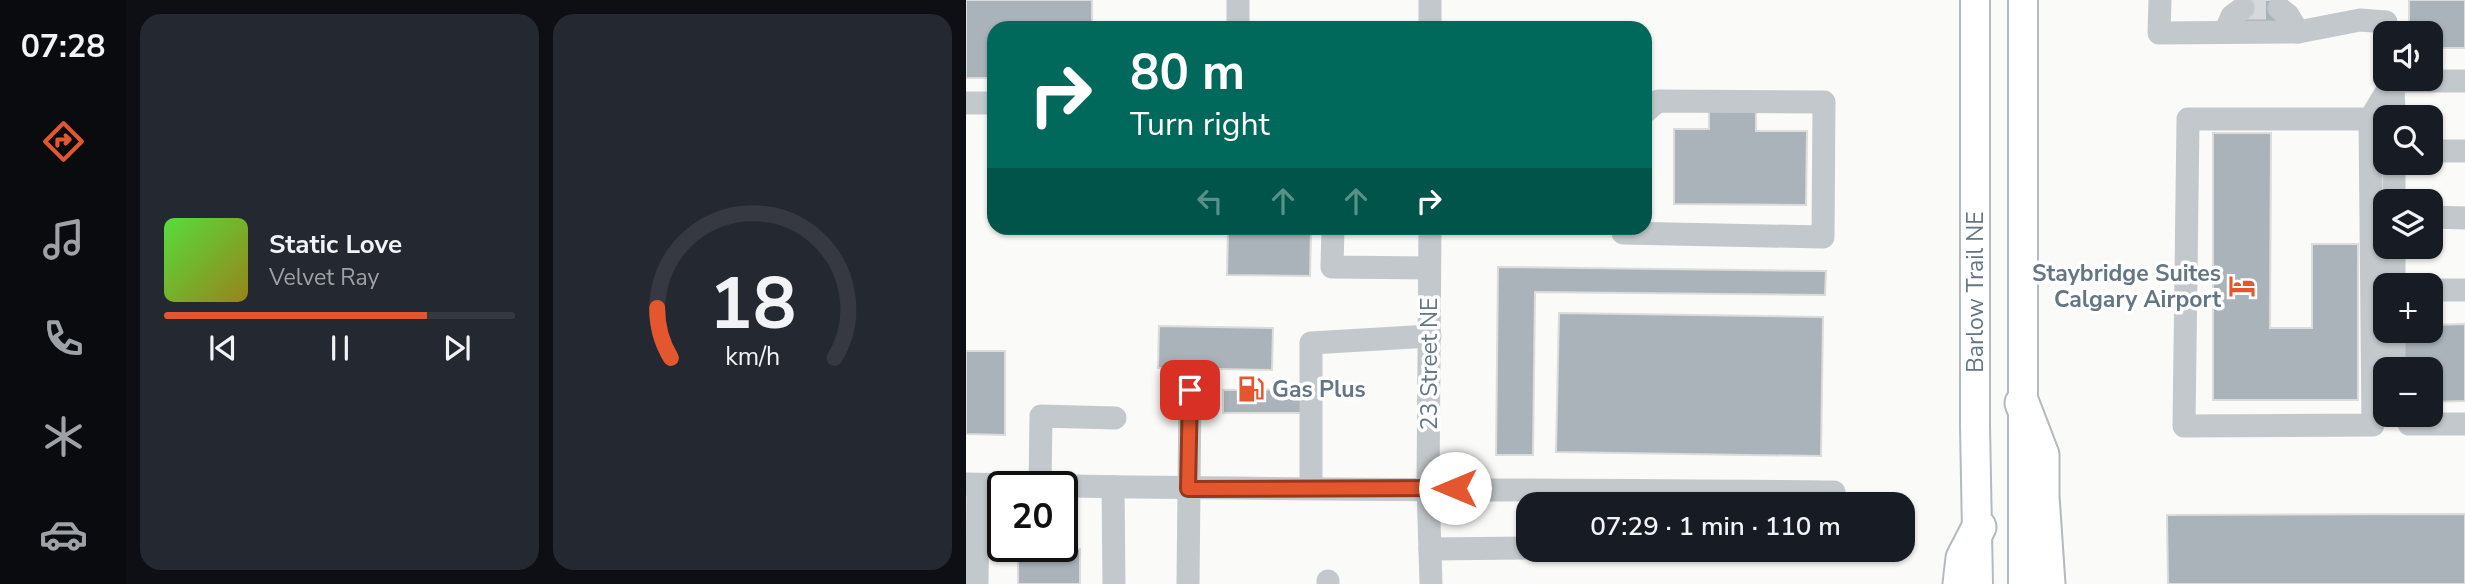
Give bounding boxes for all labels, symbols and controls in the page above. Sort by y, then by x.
map controls [2373,21,2443,427]
button: sound [2373,21,2443,91]
text: 07:28 [21,25,105,68]
text: 80 m [1130,39,1245,106]
icon: right [1015,49,1106,140]
text: Turn right [1130,103,1270,146]
button: search [2373,105,2443,175]
icon: directions [39,117,88,166]
icon: left [1191,182,1229,220]
icon: ahead [1264,182,1302,220]
icon: ahead [1337,182,1375,220]
icon: right [1410,182,1448,220]
button: layers [2373,189,2443,259]
street label: Barlow Trail NE [1960,211,1991,373]
icon: music [39,215,88,264]
text: Static Love [269,227,402,262]
text: 18 [709,254,796,354]
place label: Staybridge Suites Calgary Airport [2032,258,2221,315]
text: Velvet Ray [269,262,379,293]
hotel icon: Staybridge Suites Calgary Airport [2227,271,2257,301]
button: + [2373,273,2443,343]
street label: 23 Street NE [1414,298,1445,430]
icon: phone [39,314,88,363]
icon: previous [204,329,242,367]
icon: pause [321,329,359,367]
icon: next [438,329,476,367]
text: km/h [725,340,780,374]
button: − [2373,357,2443,427]
pin [1160,360,1220,420]
icon: arrive [1171,371,1209,409]
fuel station icon: Gas Plus [1236,374,1266,404]
place label: Gas Plus [1272,374,1366,405]
icon: climate [39,412,88,461]
position arrow [1418,451,1492,525]
speed limit sign: 20 [987,471,1078,562]
text: 07:29 · 1 min · 110 m [1590,509,1841,544]
icon: car [39,510,88,559]

